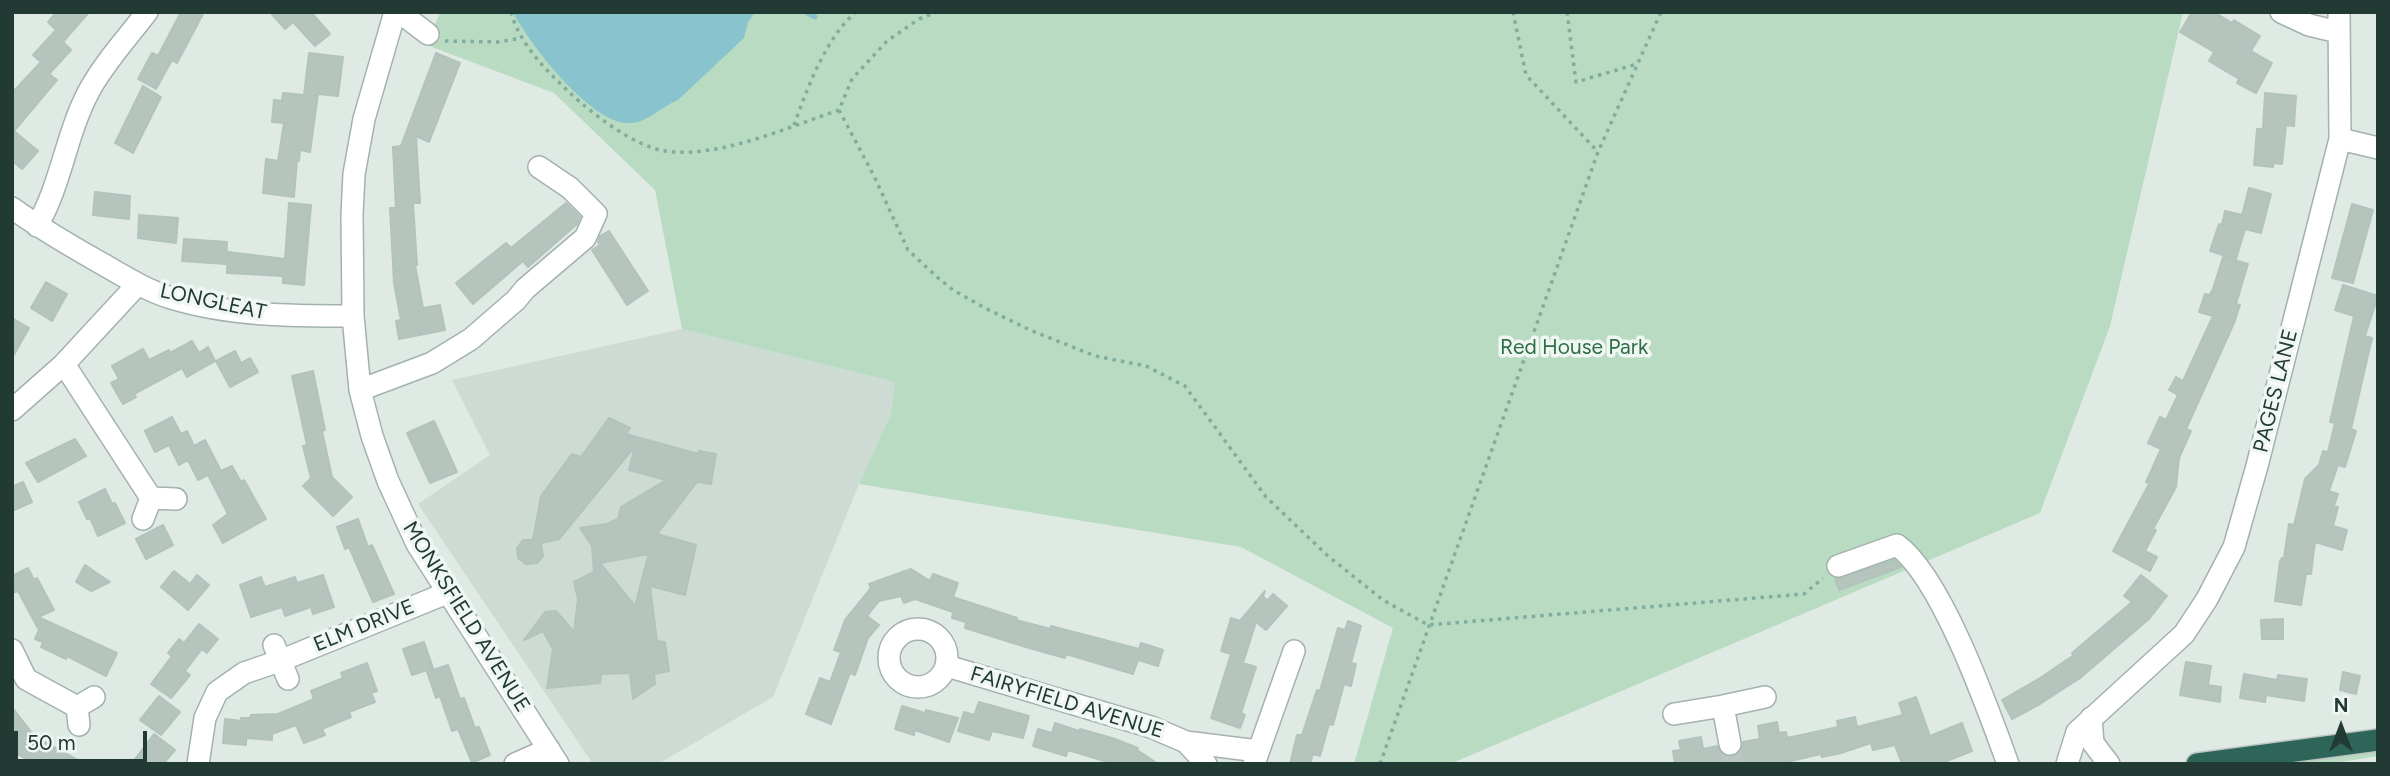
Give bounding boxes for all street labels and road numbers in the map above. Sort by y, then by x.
street label: LONGLEAT [158,278,268,326]
street label: PAGES LANE [2249,327,2303,455]
street label: MONKSFIELD AVENUE [397,517,535,717]
street label: ELM DRIVE [310,594,418,658]
street label: FAIRYFIELD AVENUE [967,662,1167,744]

